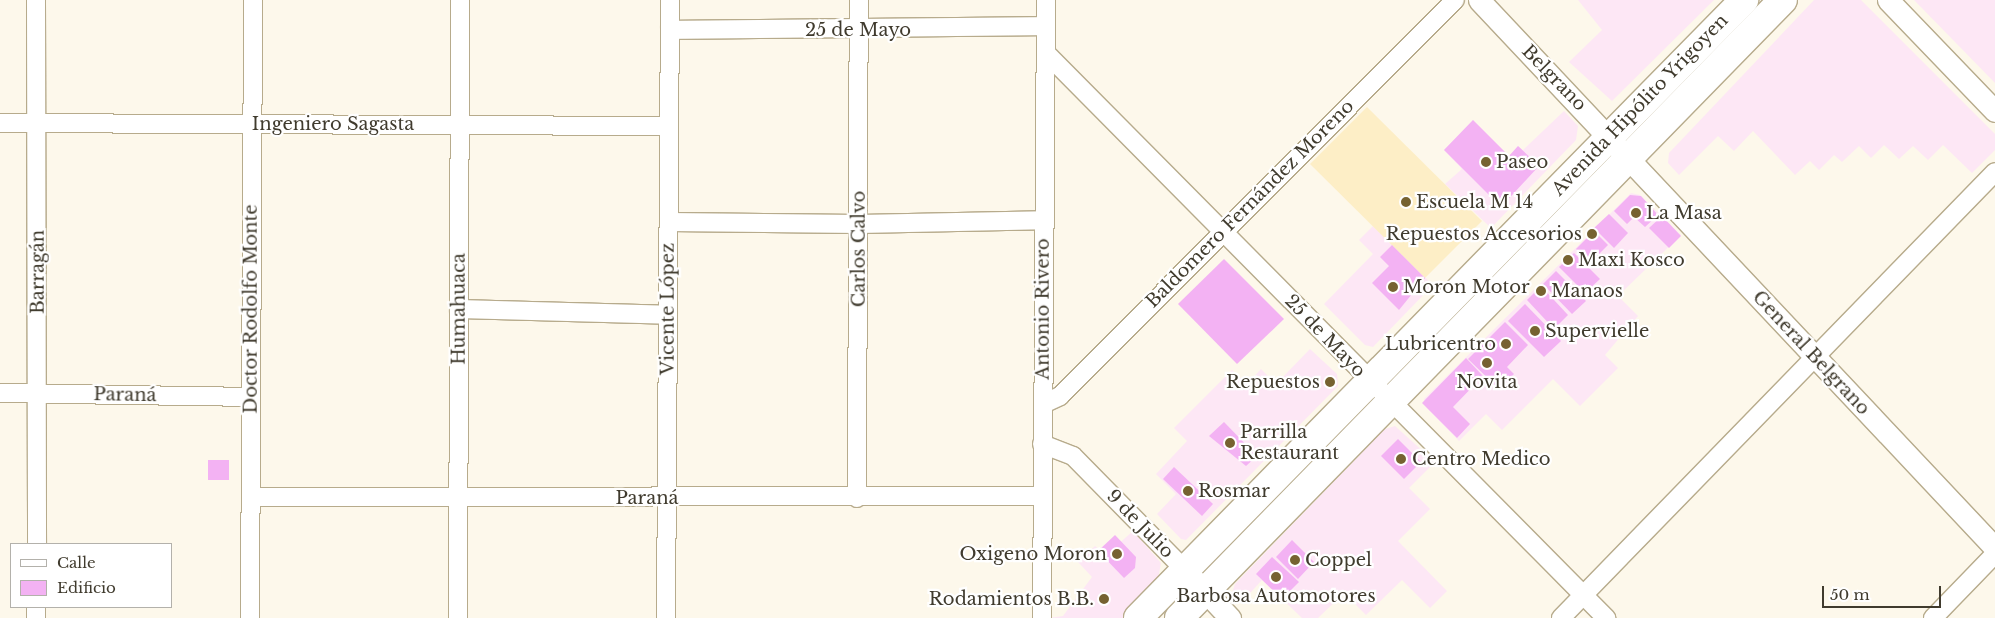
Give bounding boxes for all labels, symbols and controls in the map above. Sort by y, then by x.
street label: Avenida Hipólito Yrigoyen [1547,9,1733,201]
street label: 25 de Mayo [805,19,911,41]
street label: Belgrano [1517,40,1591,116]
street label: Baldomero Fernández Moreno [1142,96,1358,312]
street label: Ingeniero Sagasta [252,113,414,135]
place label: Paseo [1496,151,1548,173]
marker: Paseo [1480,156,1492,168]
street label: Carlos Calvo [848,191,870,307]
place label: Escuela M 14 [1416,191,1534,213]
marker: Escuela M 14 [1400,196,1412,208]
place label: La Masa [1646,202,1722,224]
street label: Doctor Rodolfo Monte [240,204,262,414]
marker: La Masa [1630,207,1642,219]
place label: Repuestos Accesorios [1385,223,1582,245]
marker: Repuestos Accesorios [1586,228,1598,240]
street label: Barragán [27,230,49,314]
street label: Antonio Rivero [1032,238,1054,380]
street label: Vicente López [657,243,679,375]
place label: Maxi Kosco [1578,249,1685,271]
street label: Humahuaca [448,253,470,365]
marker: Maxi Kosco [1562,254,1574,266]
place label: Moron Motor [1403,276,1530,298]
place label: Manaos [1551,280,1623,302]
marker: Moron Motor [1387,281,1399,293]
marker: Manaos [1535,285,1547,297]
street label: General Belgrano [1748,286,1874,420]
street label: 25 de Mayo [1280,290,1370,382]
place label: Supervielle [1545,320,1649,342]
marker: Supervielle [1529,325,1541,337]
place label: Lubricentro [1385,333,1496,355]
marker: Lubricentro [1500,338,1512,350]
marker: Novita [1481,357,1493,369]
place label: Repuestos [1226,371,1320,393]
place label: Novita [1457,371,1517,393]
marker: Repuestos [1324,376,1336,388]
street label: Paraná [93,384,157,406]
place label: Parrilla Restaurant [1240,422,1339,464]
marker: Parrilla Restaurant [1224,437,1236,449]
place label: Centro Medico [1412,448,1550,470]
marker: Centro Medico [1394,452,1408,466]
place label: Rosmar [1198,480,1270,502]
street label: 9 de Julio [1102,485,1178,563]
marker: Rosmar [1182,485,1194,497]
street label: Paraná [615,487,679,509]
legend [10,543,172,608]
place label: Oxigeno Moron [959,543,1107,565]
marker: Oxigeno Moron [1111,548,1123,560]
place label: Coppel [1305,549,1372,571]
text: Calle [57,553,96,572]
marker: Coppel [1289,554,1301,566]
marker: Barbosa Automotores [1270,571,1282,583]
scale bar [1825,576,1944,608]
text: Edificio [57,578,116,597]
place label: Barbosa Automotores [1176,585,1376,607]
text: 50 m [1830,585,1870,604]
place label: Rodamientos B.B. [929,588,1094,610]
marker: Rodamientos B.B. [1098,593,1110,605]

